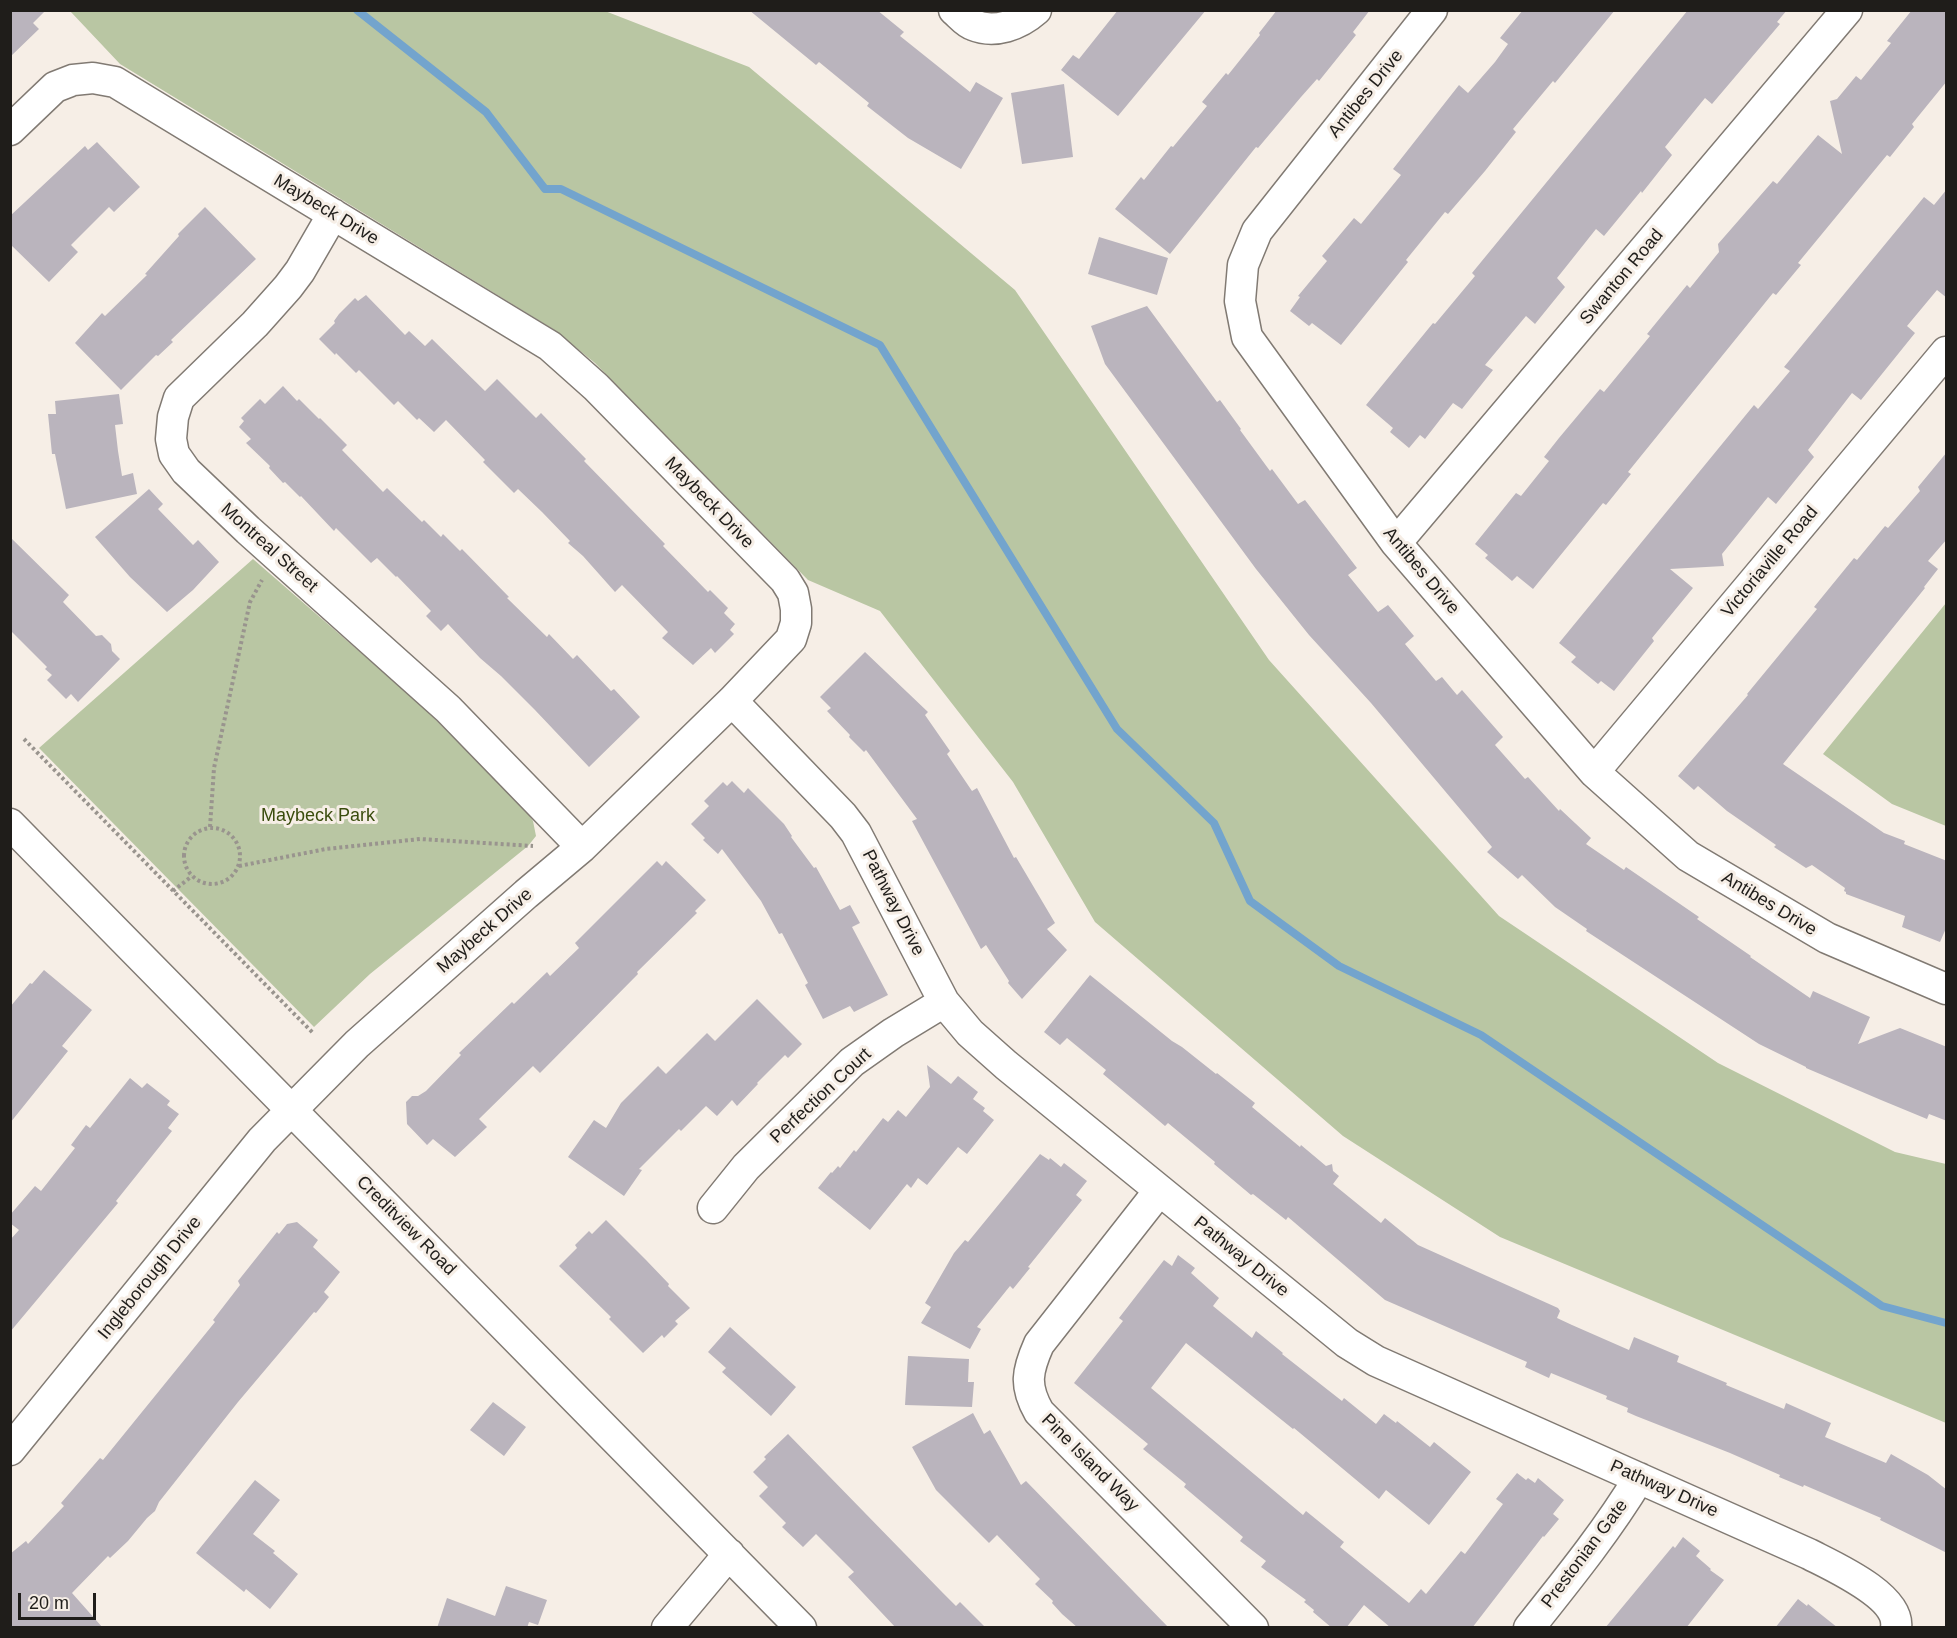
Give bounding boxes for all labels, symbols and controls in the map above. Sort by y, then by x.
street label: Antibes Drive [1324,46,1408,142]
street label: Maybeck Drive [269,170,383,250]
street label: Swanton Road [1576,225,1668,329]
street label: Maybeck Drive [660,453,758,553]
street label: Montreal Street [216,499,322,597]
street label: Victoriaville Road [1717,502,1823,622]
street label: Antibes Drive [1378,523,1464,619]
park label: Maybeck Park [261,805,375,827]
street label: Pathway Drive [857,846,929,960]
street label: Antibes Drive [1718,867,1820,941]
street label: Maybeck Drive [433,884,537,978]
street label: Perfection Court [766,1044,876,1148]
street label: Creditview Road [352,1172,460,1280]
street label: Ingleborough Drive [94,1212,206,1344]
street label: Pathway Drive [1189,1212,1293,1302]
street label: Pine Island Way [1037,1410,1143,1516]
street label: Pathway Drive [1607,1456,1721,1522]
street label: Prestonian Gate [1537,1496,1633,1612]
scale bar [21,1581,99,1619]
text: 20 m [29,1593,69,1613]

